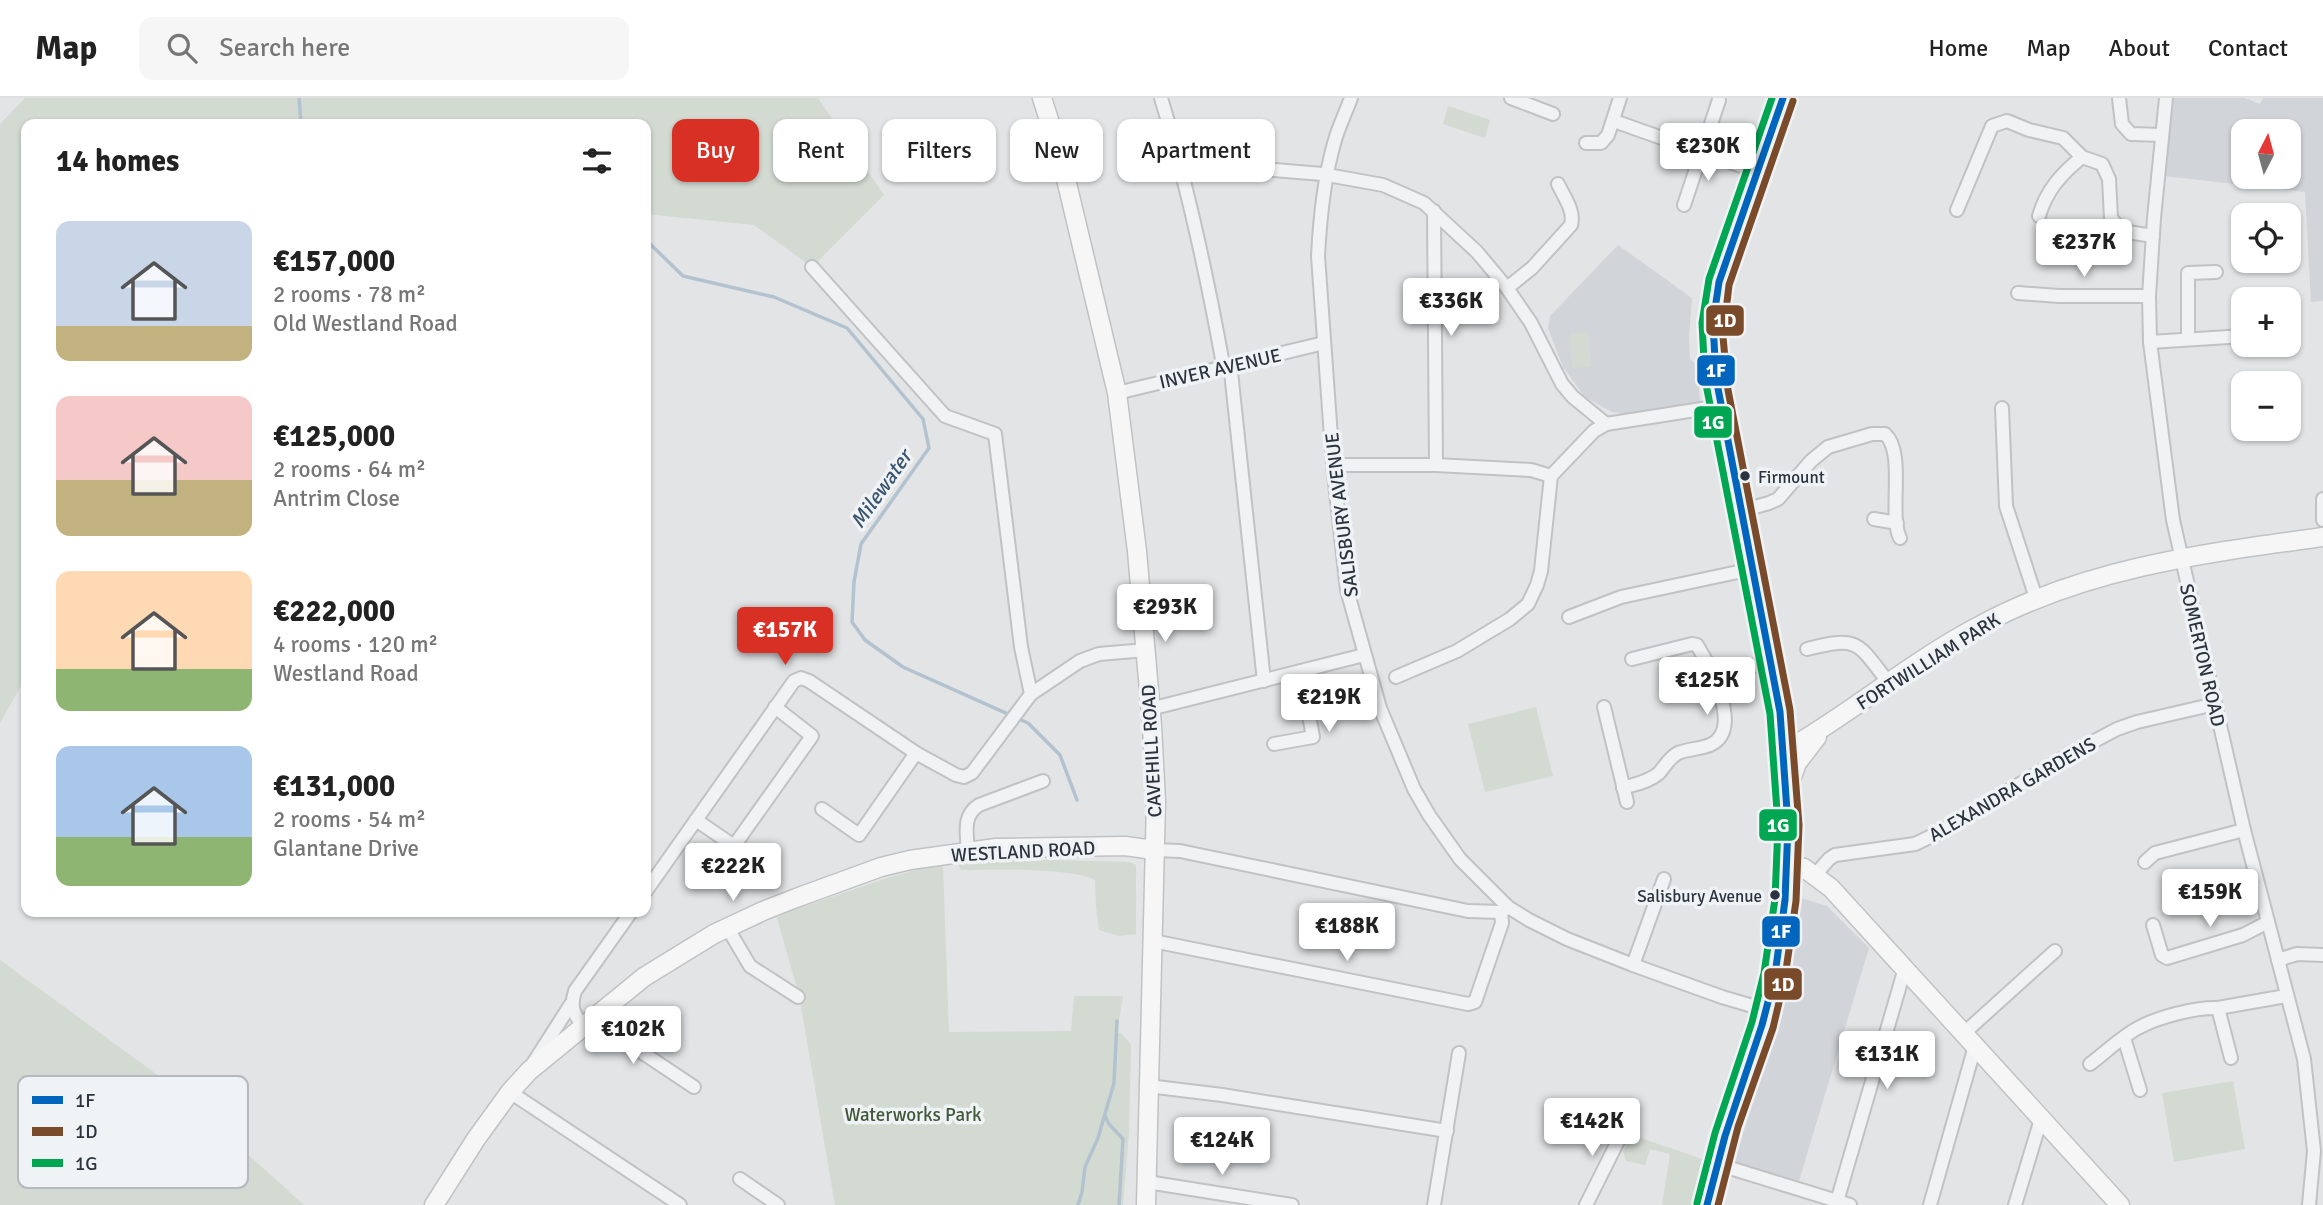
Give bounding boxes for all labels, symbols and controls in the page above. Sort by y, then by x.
search box [139,17,629,80]
text: Map [35,28,97,69]
icon: search [163,29,201,67]
text: Search here [219,32,350,64]
text: Home [1928,33,1988,63]
text: Map [2026,33,2071,63]
text: About [2109,33,2170,63]
text: Contact [2208,33,2288,63]
chip: Buy [672,119,759,182]
chip: Rent [773,119,868,182]
chip: Filters [882,119,996,182]
chip: New [1010,119,1103,182]
chip: Apartment [1117,119,1275,182]
north arrow [2231,119,2301,189]
map controls [2231,119,2301,441]
pin: €230K [1659,123,1757,183]
text: €230K [1676,131,1740,160]
icon: filters [578,142,616,180]
text: 14 homes [56,143,179,180]
button: locate [2231,203,2301,273]
pin: €237K [2035,220,2133,279]
text: €237K [2052,227,2116,256]
text: €157,000 [273,243,395,280]
icon: home [112,249,196,333]
pin: €336K [1402,278,1500,338]
text: 2 rooms · 78 m² [273,280,426,309]
text: €336K [1419,286,1483,315]
button: + [2231,287,2301,357]
line badge: 1D [1705,304,1745,337]
text: Old Westland Road [273,309,458,338]
text: 1D [1714,309,1736,333]
street label: INVER AVENUE [1157,343,1284,395]
line badge: 1F [1696,354,1736,387]
text: 1F [1706,359,1726,383]
button: − [2231,371,2301,441]
line badge: 1G [1693,405,1733,439]
text: 1G [1702,411,1724,435]
text: €125,000 [273,418,395,455]
icon: home [112,424,196,508]
street label: SALISBURY AVENUE [1320,431,1364,599]
water label: Milewater [845,442,919,533]
text: 2 rooms · 64 m² [273,455,426,484]
place label: Firmount [1758,467,1825,488]
marker: Firmount [1738,469,1752,483]
text: Antrim Close [273,484,400,513]
street label: SOMERTON ROAD [2174,581,2230,729]
pin: €293K [1116,584,1214,644]
text: €293K [1133,592,1197,621]
text: €222,000 [273,593,395,630]
icon: home [112,599,196,683]
pin: €157K [736,608,834,667]
street label: FORTWILLIAM PARK [1852,608,2005,716]
text: €157K [753,615,817,644]
text: 4 rooms · 120 m² [273,630,438,659]
pin: €125K [1658,658,1756,717]
text: Westland Road [273,659,419,688]
text: €125K [1675,665,1739,694]
pin: €219K [1280,674,1378,734]
text: €219K [1297,682,1361,711]
street label: CAVEHILL ROAD [1137,684,1167,818]
street label: ALEXANDRA GARDENS [1925,732,2100,848]
text: €131,000 [273,768,395,805]
icon: home [112,774,196,858]
text: 2 rooms · 54 m² [273,805,426,834]
line badge: 1G [1758,808,1798,842]
text: 1G [1767,814,1789,838]
text: Glantane Drive [273,834,419,863]
street label: WESTLAND ROAD [950,836,1096,868]
pin: €222K [684,844,782,903]
text: €222K [701,851,765,880]
pin: €159K [2161,870,2259,929]
text: €159K [2178,877,2242,906]
place label: Salisbury Avenue [1637,886,1762,907]
marker: Salisbury Avenue [1768,888,1782,902]
pin: €188K [1298,904,1396,963]
text: €188K [1315,911,1379,940]
line badge: 1F [1761,915,1801,948]
text: 1F [1771,920,1791,944]
line badge: 1D [1763,967,1803,1001]
text: 1D [1772,973,1794,997]
pin: €102K [584,1006,682,1066]
text: €102K [601,1014,665,1043]
pin: €131K [1838,1032,1936,1091]
text: €131K [1855,1039,1919,1068]
legend [18,1076,248,1188]
text: 1F [75,1089,95,1113]
pin: €142K [1543,1098,1641,1158]
park label: Waterworks Park [844,1103,982,1127]
text: €142K [1560,1106,1624,1135]
pin: €124K [1173,1118,1271,1177]
text: 1D [75,1120,98,1144]
text: €124K [1190,1125,1254,1154]
text: 1G [75,1152,97,1176]

